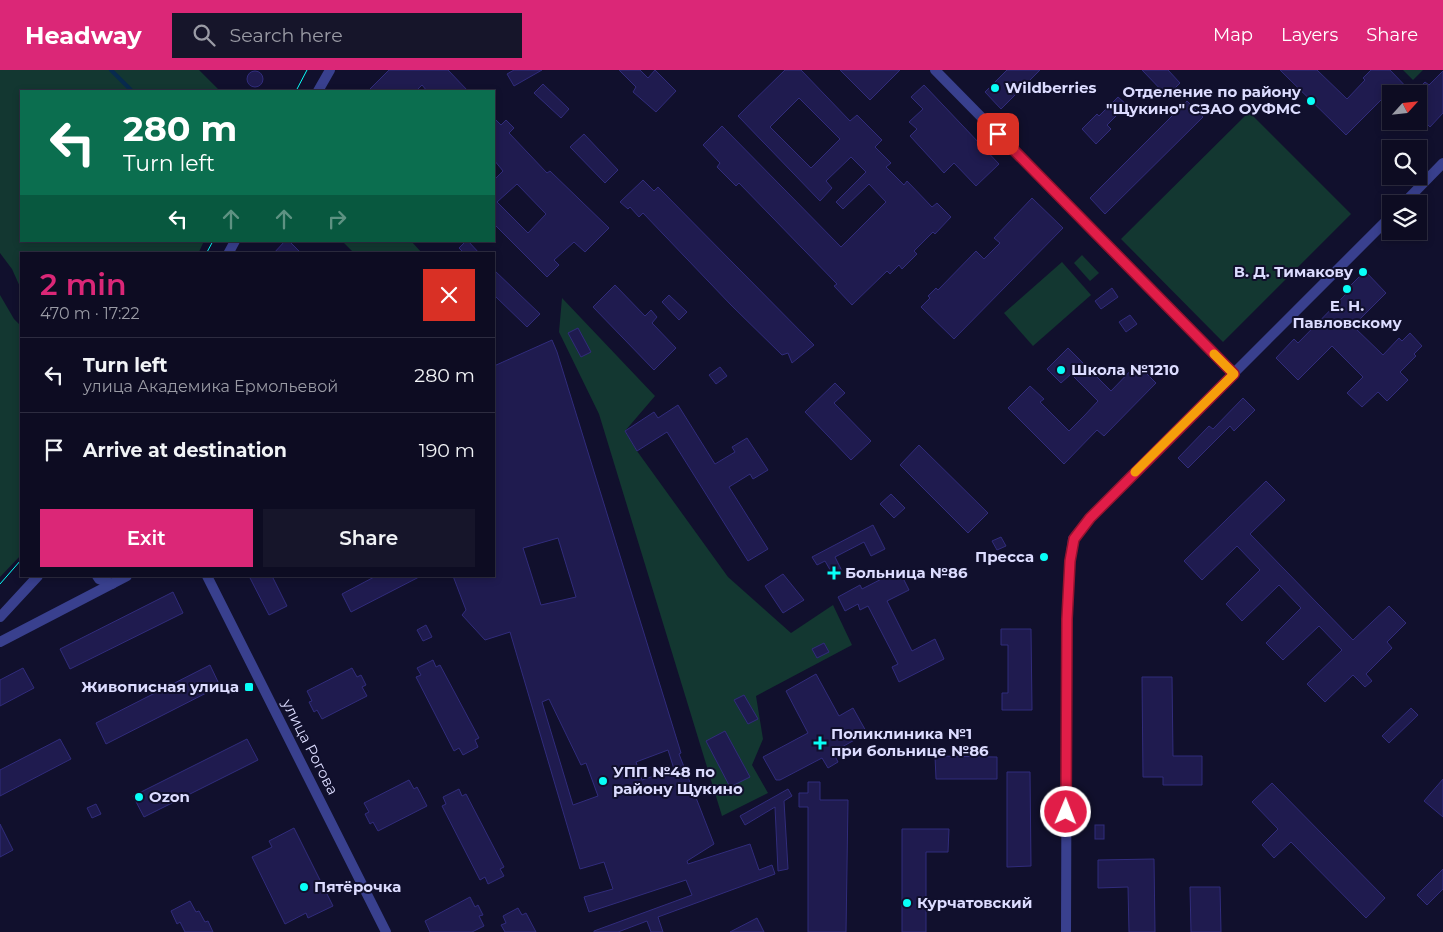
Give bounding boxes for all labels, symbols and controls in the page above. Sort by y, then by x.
search box [172,13,522,58]
text: Headway [25,21,142,50]
icon: search [190,21,218,49]
text: Search here [230,24,343,47]
text: Map [1213,24,1253,46]
text: Layers [1281,24,1338,46]
text: Share [1366,24,1418,46]
place label: Wildberries [1005,78,1096,97]
marker: Wildberries [989,82,1001,94]
place label: Отделение по району "Щукино" СЗАО ОУФМС [1106,82,1302,118]
north arrow [1382,85,1428,130]
map controls [1382,85,1427,240]
marker: Отделение по району "Щукино" СЗАО ОУФМС [1305,95,1317,107]
text: 280 m [123,107,237,150]
icon: left [40,110,105,175]
pin [977,113,1019,155]
icon: arrive [984,120,1012,148]
button: search [1382,140,1427,185]
text: Turn left [123,150,215,177]
button: layers [1382,195,1427,240]
icon: left [164,205,192,233]
icon: ahead [217,205,245,233]
icon: ahead [270,205,298,233]
icon: right [323,205,351,233]
place label: В. Д. Тимакову [1234,262,1354,281]
text: 2 min [40,266,127,303]
marker: В. Д. Тимакову [1357,266,1369,278]
button: close [423,269,475,321]
marker: Е. Н. Павловскому [1341,283,1353,295]
place label: Е. Н. Павловскому [1292,296,1402,332]
text: 470 m · 17:22 [40,304,140,323]
text: Turn left [83,354,168,377]
place label: Школа №1210 [1071,360,1179,379]
icon: left [40,361,68,389]
text: 280 m [414,364,475,387]
marker: Школа №1210 [1055,364,1067,376]
text: улица Академика Ермольевой [83,377,338,396]
icon: arrive [40,436,68,464]
text: Arrive at destination [83,439,287,462]
text: 190 m [419,439,475,462]
button: Exit [40,509,253,567]
button: Share [263,509,475,567]
place label: Пресса [975,547,1034,566]
marker: Пресса [1038,551,1050,563]
place label: Больница №86 [845,563,968,582]
marker: Больница №86 [827,566,841,580]
place label: Живописная улица [81,677,239,696]
marker: Живописная улица [243,681,255,693]
street label: улица Рогова [278,695,343,798]
place label: Поликлиника №1 при больнице №86 [831,724,989,760]
marker: Поликлиника №1 при больнице №86 [813,736,827,750]
place label: УПП №48 по району Щукино [613,762,743,798]
marker: УПП №48 по району Щукино [597,775,609,787]
position arrow [1039,785,1091,837]
place label: Ozon [149,787,190,806]
marker: Ozon [133,791,145,803]
place label: Пятёрочка [314,877,401,896]
marker: Пятёрочка [298,881,310,893]
place label: Курчатовский [917,893,1032,912]
marker: Курчатовский [901,897,913,909]

